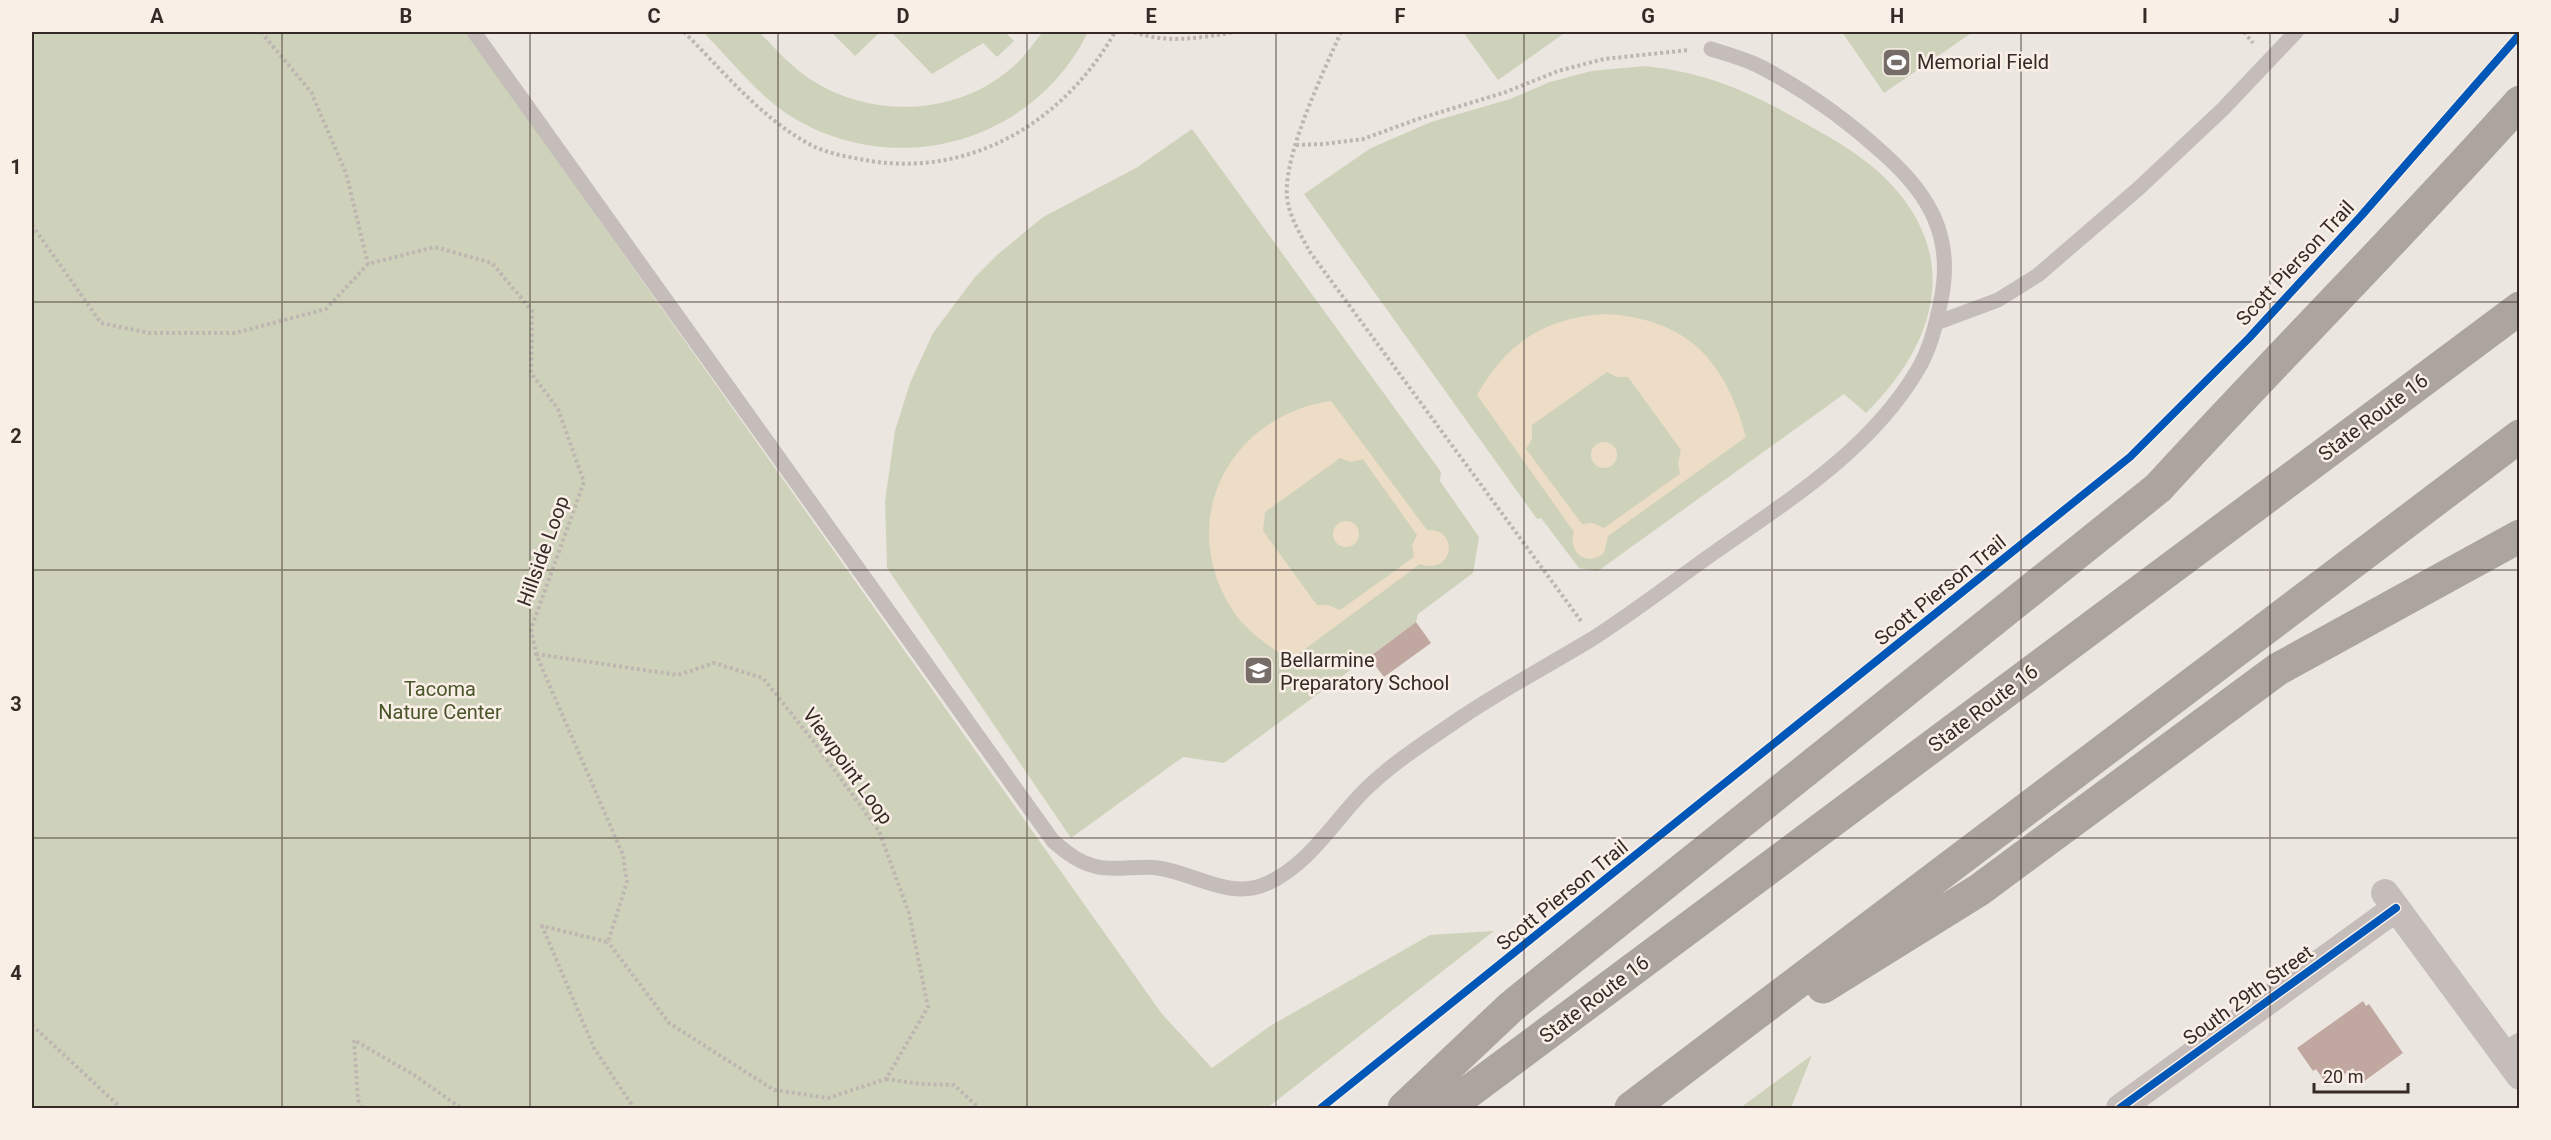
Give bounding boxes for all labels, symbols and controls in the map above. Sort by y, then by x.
text: A [150,4,164,28]
text: B [400,4,412,28]
text: C [647,4,661,28]
text: D [897,4,910,28]
text: E [1145,4,1157,28]
text: F [1395,4,1406,28]
text: G [1641,4,1655,28]
text: H [1890,4,1904,28]
text: I [2142,4,2148,28]
text: J [2388,4,2400,28]
sports icon: Memorial Field [1880,46,1912,78]
place label: Memorial Field [1917,50,2049,74]
text: 1 [10,155,22,179]
street label: Scott Pierson Trail [2231,196,2359,330]
street label: State Route 16 [2314,368,2432,466]
text: 2 [10,424,22,448]
street label: Hillside Loop [512,493,574,609]
street label: Scott Pierson Trail [1869,530,2011,650]
place label: Bellarmine Preparatory School [1280,648,1449,695]
school or university icon: Bellarmine Preparatory School [1243,655,1275,687]
street label: State Route 16 [1924,659,2042,757]
park label: Tacoma Nature Center [378,677,502,724]
text: 3 [10,692,22,716]
street label: Viewpoint Loop [798,703,898,829]
street label: Scott Pierson Trail [1491,835,1633,955]
street label: South 29th Street [2178,940,2318,1050]
street label: State Route 16 [1535,950,1653,1048]
text: 4 [10,961,22,985]
scale bar [2314,1056,2408,1094]
text: 20 m [2323,1066,2363,1087]

